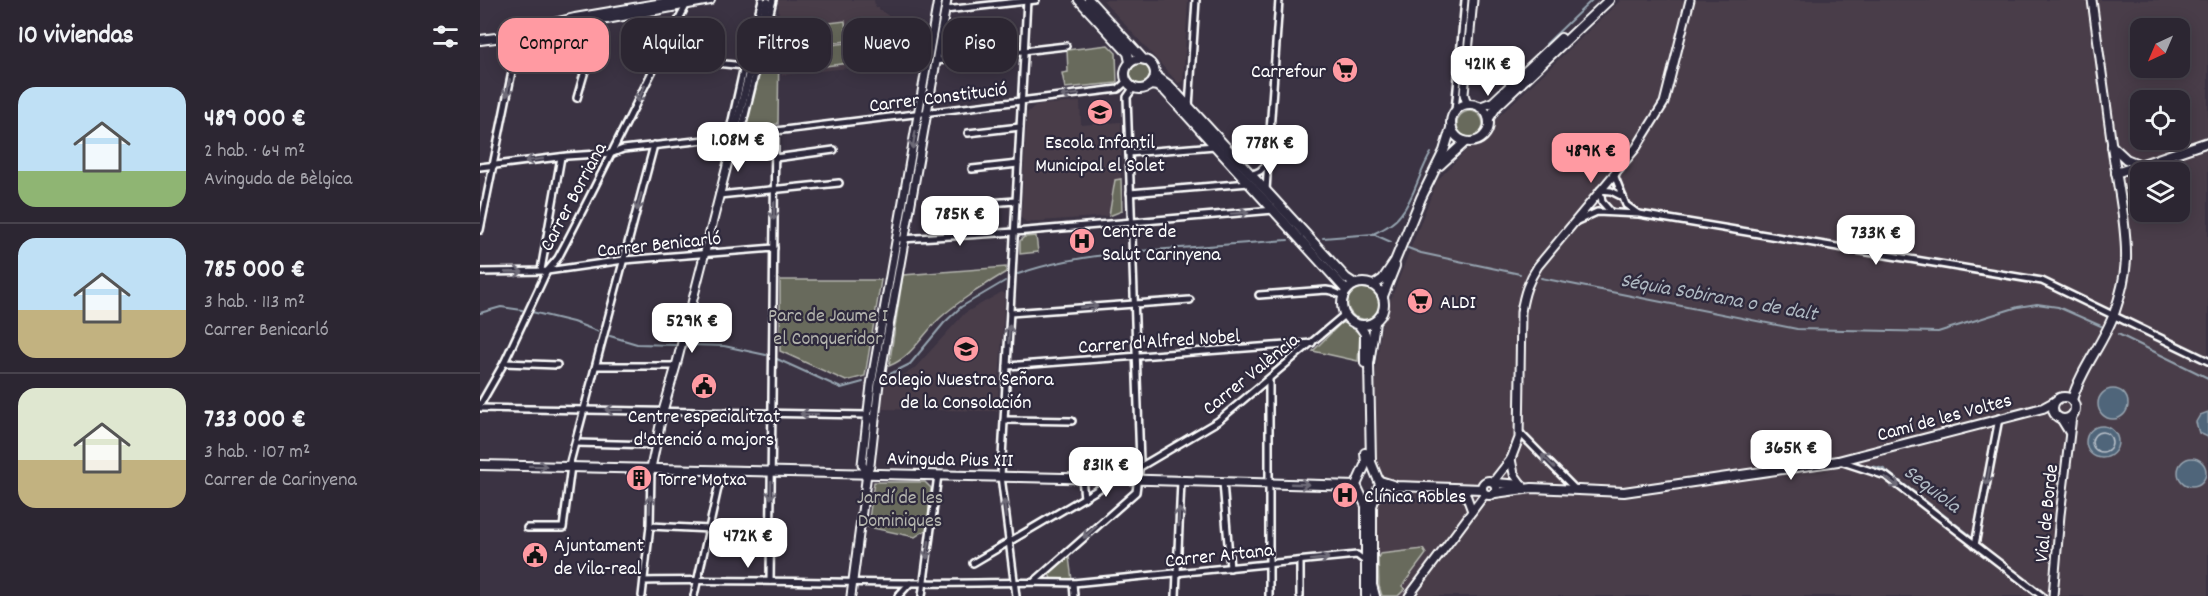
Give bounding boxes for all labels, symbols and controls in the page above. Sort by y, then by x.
text: 10 viviendas [18,18,134,55]
chip: Comprar [498,18,609,72]
chip: Alquilar [621,18,725,72]
chip: Filtros [737,18,831,72]
chip: Nuevo [843,18,931,72]
chip: Piso [943,18,1017,72]
north arrow [2130,18,2190,78]
map controls [2130,18,2190,222]
icon: filters [429,20,462,53]
pin: 421K € [1439,46,1537,97]
text: 421K € [1465,51,1511,79]
supermarket icon: Carrefour [1330,55,1360,85]
place label: Carrefour [1251,59,1327,87]
street label: Carrer Constitució [868,77,1009,121]
one-way arrow [502,78,513,97]
one-way arrow [634,85,646,103]
one-way arrow [1060,90,1080,101]
button: locate [2130,90,2190,150]
school or university icon: Escola Infantil Municipal el Solet [1085,97,1115,127]
text: 489 000 € [204,101,306,138]
icon: home [66,111,138,183]
pin: 1.08M € [683,122,793,173]
pin: 778K € [1221,125,1319,176]
text: 1.08M € [711,127,765,155]
one-way arrow [908,130,919,150]
place label: Escola Infantil Municipal el Solet [1035,130,1165,181]
text: 778K € [1246,130,1294,158]
pin: 489K € [1542,133,1640,184]
street label: Carrer Borriana [534,137,615,257]
text: 2 hab. · 64 m² [204,138,305,166]
text: 489K € [1566,138,1616,166]
one-way arrow [525,155,545,166]
button: layers [2130,162,2190,222]
text: Avinguda de Bèlgica [204,166,352,194]
one-way arrow [633,192,644,211]
pin: 785K € [911,196,1009,247]
one-way arrow [768,200,780,220]
text: 785K € [935,201,985,229]
one-way arrow [1230,207,1250,218]
pin: 733K € [1827,215,1925,266]
place label: Centre de Salut Carinyena [1102,219,1221,270]
text: 733K € [1851,220,1901,248]
street label: Carrer Benicarló [596,226,723,266]
hospital icon: Centre de Salut Carinyena [1067,226,1097,256]
text: 785 000 € [204,252,305,289]
icon: home [66,262,138,334]
one-way arrow [503,266,523,278]
water label: Séquia Sobirana o de dalt [1618,267,1821,331]
supermarket icon: ALDI [1405,286,1435,316]
text: 3 hab. · 113 m² [204,289,305,317]
place label: ALDI [1440,290,1476,318]
one-way arrow [1079,302,1099,313]
pin: 529K € [643,303,741,354]
park label: Parc de Jaume I el Conqueridor [768,303,888,354]
text: 529K € [666,308,718,336]
text: Carrer Benicarló [204,317,329,345]
street label: Carrer d'Alfred Nobel [1077,323,1241,363]
one-way arrow [1004,324,1015,344]
street label: Carrer València [1197,327,1307,423]
school or university icon: Colegio Nuestra Señora de la Consolación [951,334,981,364]
place label: Colegio Nuestra Señora de la Consolación [878,367,1054,418]
public building icon: Centre especialitzat d'atenció a majors [689,371,719,401]
street label: Camí de les Voltes [1874,387,2015,450]
text: 733 000 € [204,402,306,439]
one-way arrow [604,404,624,416]
place label: Centre especialitzat d'atenció a majors [628,404,780,455]
one-way arrow [799,408,819,420]
icon: home [66,412,138,484]
pin: 365K € [1742,430,1840,481]
text: 365K € [1765,435,1817,463]
text: 3 hab. · 107 m² [204,439,310,467]
street label: Avinguda Pius XII [886,446,1014,476]
pin: 831K € [1057,447,1155,498]
text: 831K € [1083,452,1129,480]
one-way arrow [1540,453,1555,468]
water label: Sequiola [1896,459,1967,523]
one-way arrow [528,460,548,472]
building icon: Torre Motxa [624,463,654,493]
street label: Vial de Borde [2029,463,2067,564]
one-way arrow [1982,465,1993,485]
text: Carrer de Carinyena [204,467,357,495]
place label: Torre Motxa [658,467,747,495]
one-way arrow [1884,476,1900,488]
one-way arrow [1290,478,1310,490]
one-way arrow [765,479,777,499]
hospital icon: Clínica Robles [1330,480,1360,510]
place label: Clínica Robles [1364,484,1467,512]
park label: Jardí de les Dominiques [857,485,943,536]
one-way arrow [645,494,656,514]
one-way arrow [999,499,1010,519]
one-way arrow [1174,508,1185,528]
pin: 472K € [699,518,797,569]
text: 472K € [723,523,773,551]
one-way arrow [1083,525,1098,539]
place label: Ajuntament de Vila-real [554,533,644,584]
street label: Carrer Artana [1164,537,1275,577]
public building icon: Ajuntament de Vila-real [520,540,550,570]
one-way arrow [922,540,933,559]
one-way arrow [1309,553,1329,564]

